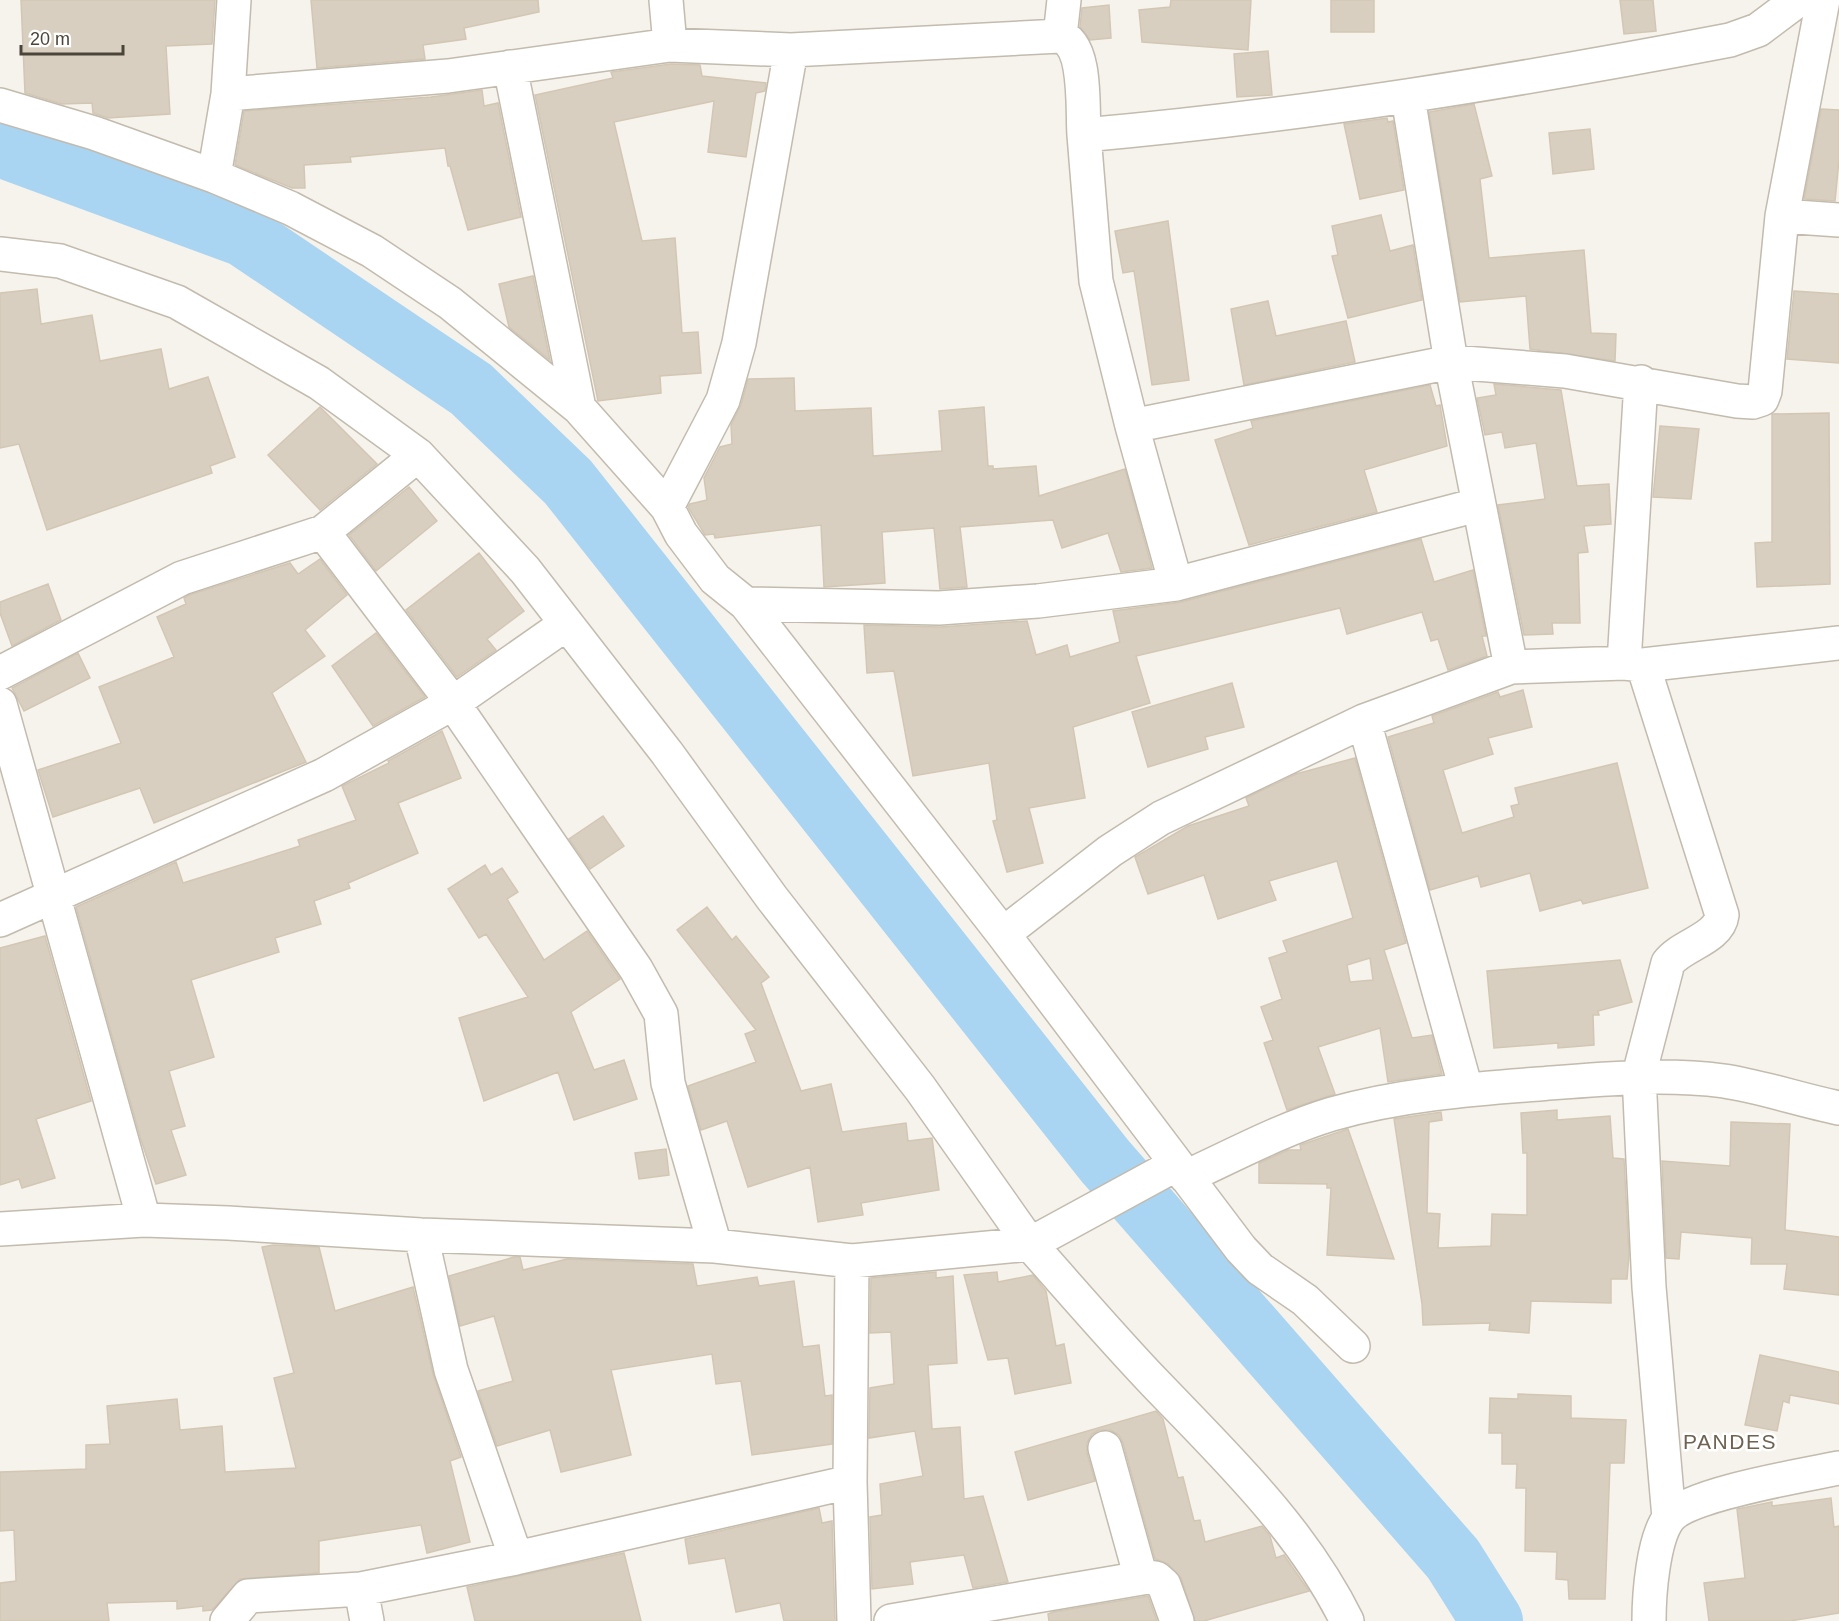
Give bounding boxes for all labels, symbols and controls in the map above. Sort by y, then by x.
scale bar [21,18,123,56]
text: 20 m [30,29,70,49]
district label: PANDES [1683,1430,1777,1453]

